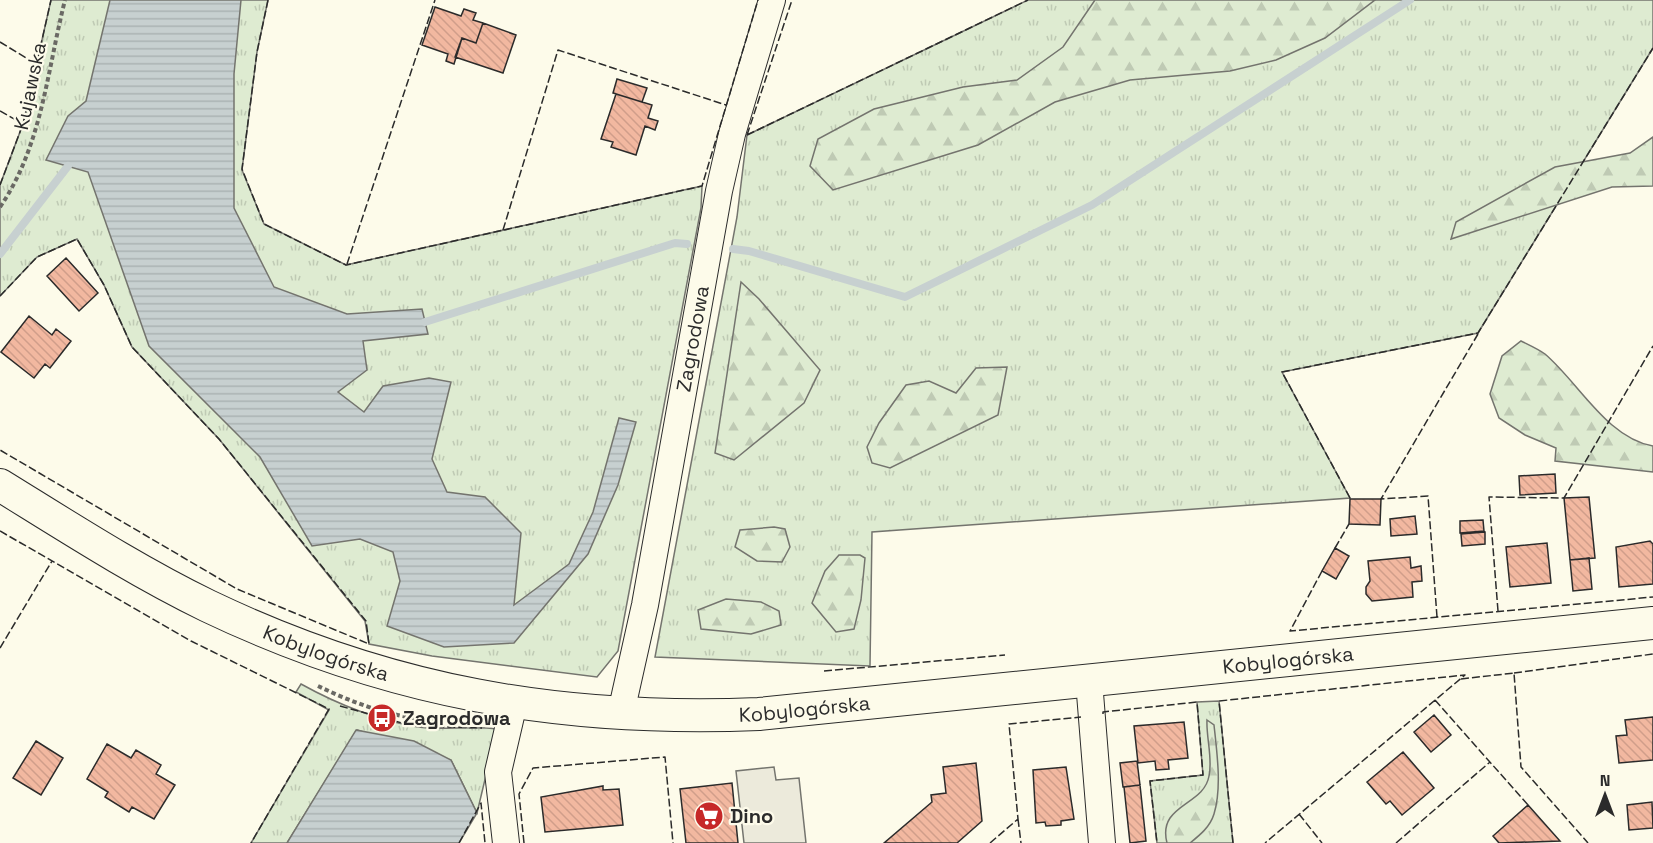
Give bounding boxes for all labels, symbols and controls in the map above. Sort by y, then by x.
street label: Kujawska [8,40,52,132]
street label: Zagrodowa [670,283,715,394]
street label: Kobylogórska [259,619,392,687]
street label: Kobylogórska [1221,641,1355,680]
street label: Kobylogórska [738,690,871,728]
bus stop icon: Zagrodowa [366,702,398,734]
place label: Zagrodowa [403,705,511,731]
north arrow [1575,765,1635,825]
text: N [1600,770,1610,791]
supermarket icon: Dino [693,800,725,832]
place label: Dino [730,803,773,829]

